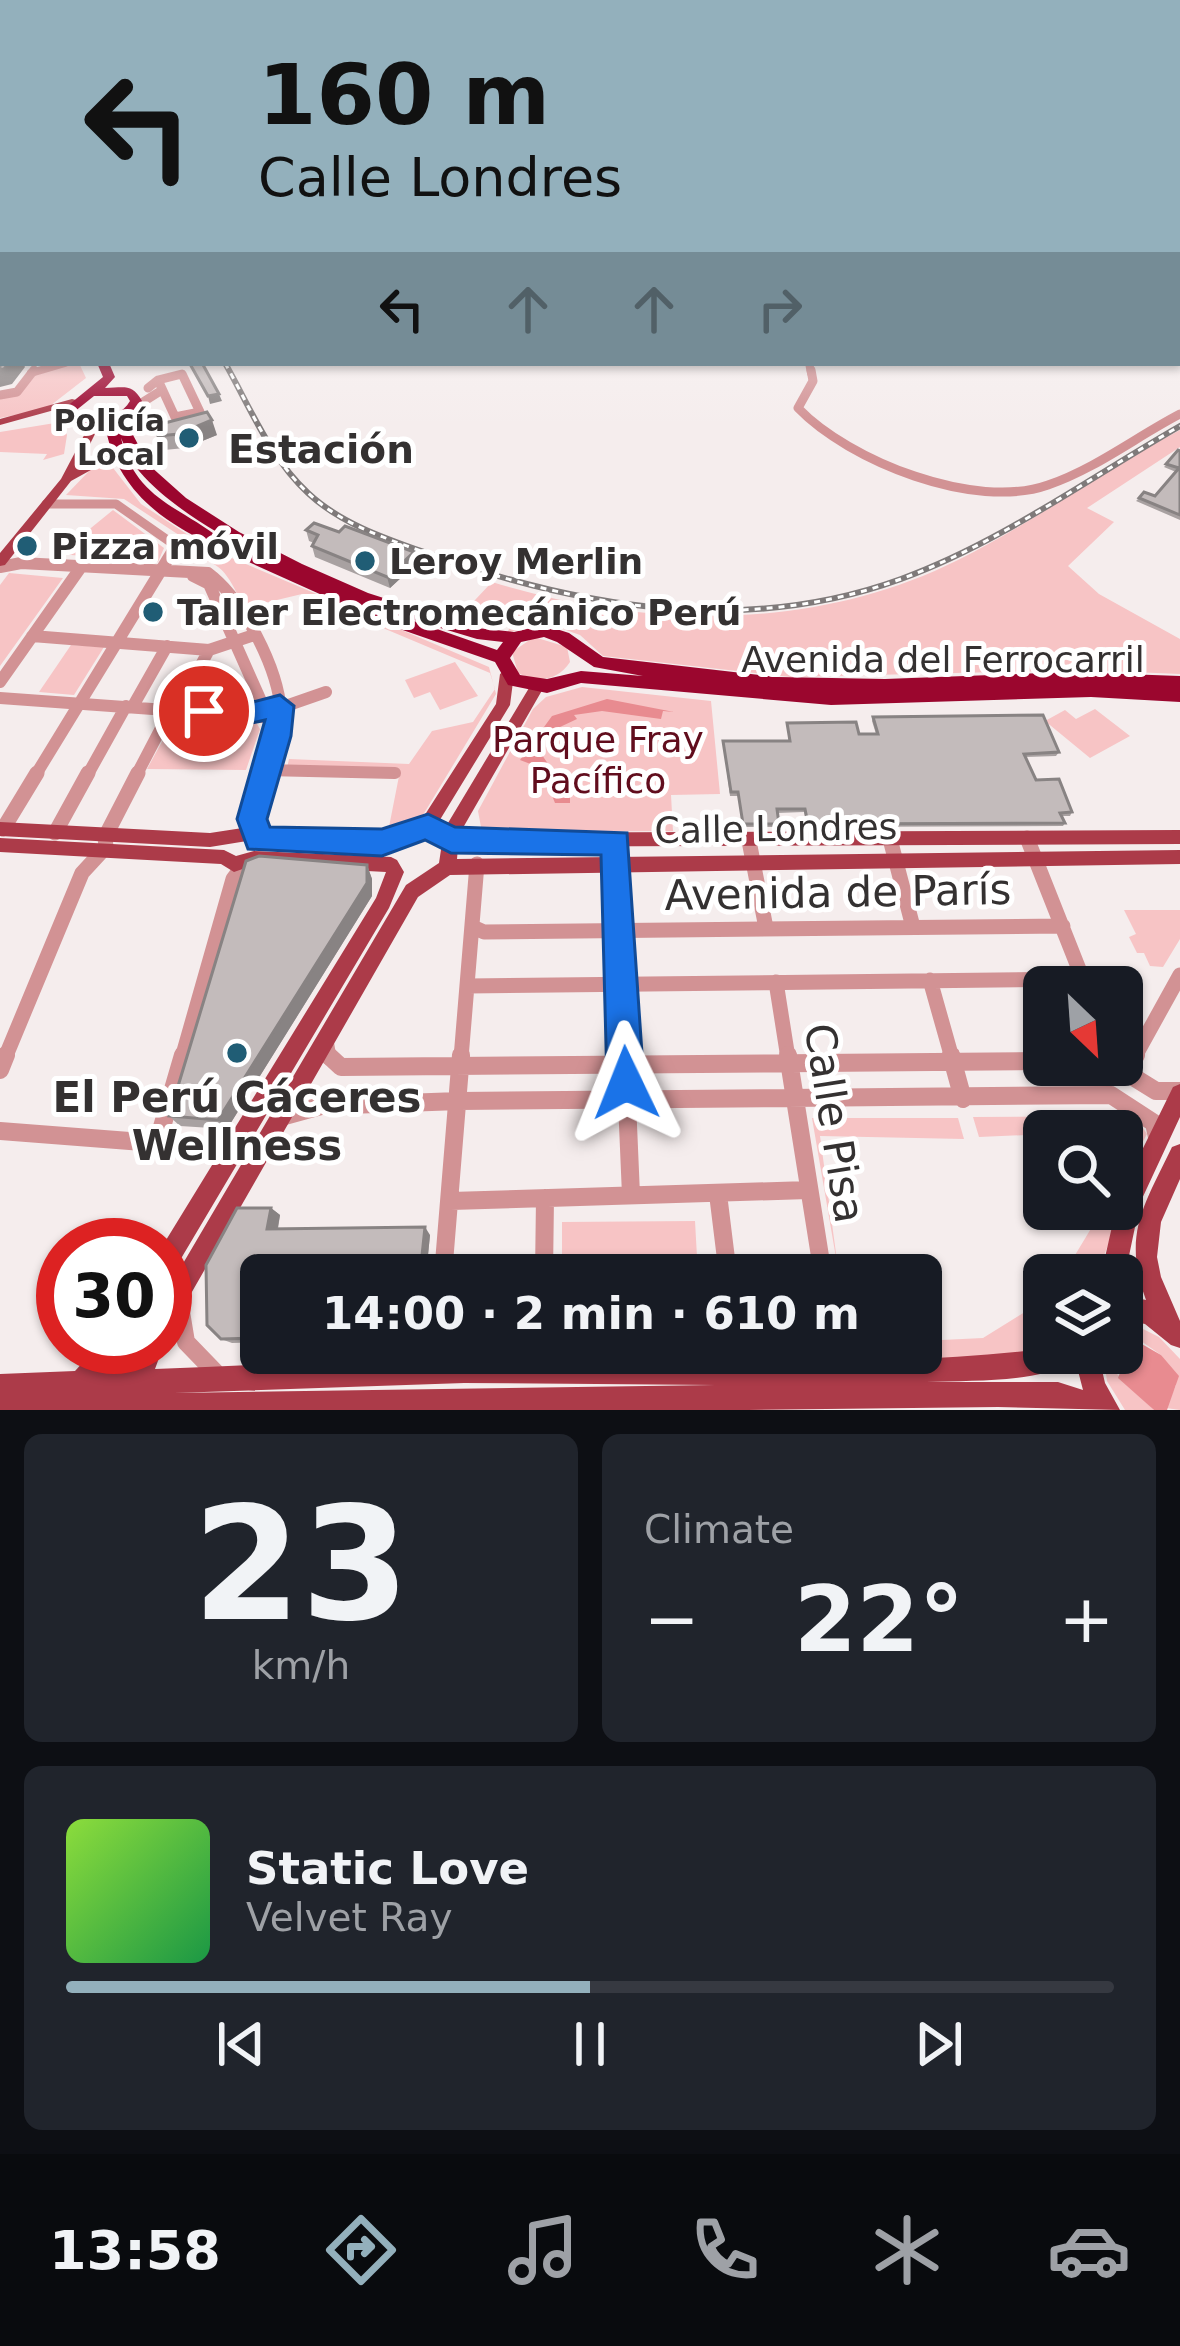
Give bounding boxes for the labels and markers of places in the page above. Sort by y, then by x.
place label: Policía Local [54,403,165,472]
marker: Policía Local [176,425,202,451]
place label: Pizza móvil [51,526,279,567]
marker: Pizza móvil [14,533,40,559]
place label: Leroy Merlin [389,541,643,582]
marker: Leroy Merlin [352,548,378,574]
place label: Taller Electromecánico Perú [177,592,741,633]
marker: Taller Electromecánico Perú [140,599,166,625]
pin [153,660,255,762]
marker: El Perú Cáceres Wellness [224,1040,250,1066]
place label: El Perú Cáceres Wellness [53,1073,421,1170]

